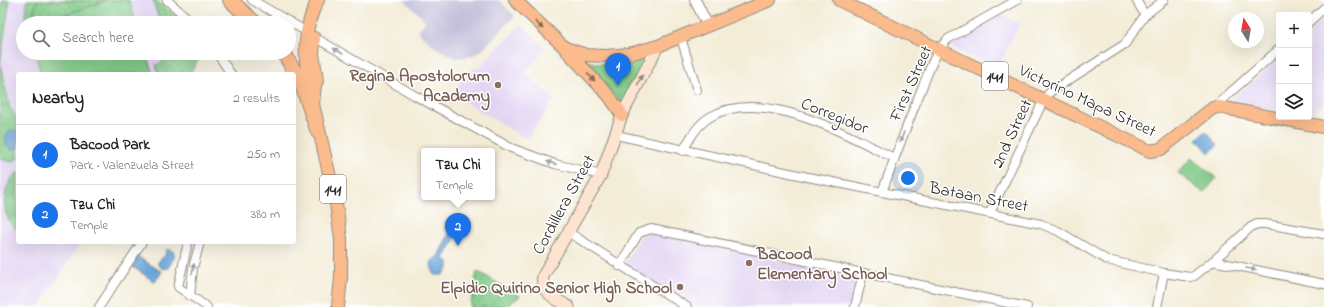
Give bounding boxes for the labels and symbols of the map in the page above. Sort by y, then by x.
north arrow [1228,12,1264,48]
one-way arrow [534,20,545,29]
street label: First Street [883,41,939,127]
one-way arrow [332,48,344,55]
pin: 1 [605,53,631,86]
street label: Victorino Mapa Street [1014,58,1160,144]
road number: 141 [982,62,1008,90]
place label: Regina Apostolorum Academy [349,64,491,111]
one-way arrow [587,72,596,82]
one-way arrow [637,75,643,86]
marker: Regina Apostolorum Academy [493,80,503,90]
street label: Corregidor [796,92,873,143]
street label: 2nd Street [986,95,1039,172]
one-way arrow [899,131,905,143]
street label: Cordillera Street [526,150,602,259]
one-way arrow [546,160,558,166]
your location [898,168,918,188]
road number: 141 [320,175,346,203]
street label: Bataan Street [926,175,1031,219]
pin: 2 [445,213,471,246]
place label: Bacood Elementary School [756,242,888,289]
marker: Bacood Elementary School [744,258,754,268]
one-way arrow [191,262,197,275]
one-way arrow [1245,267,1257,273]
place label: Elpidio Quirino Senior High School [440,276,672,303]
marker: Elpidio Quirino Senior High School [675,282,685,292]

